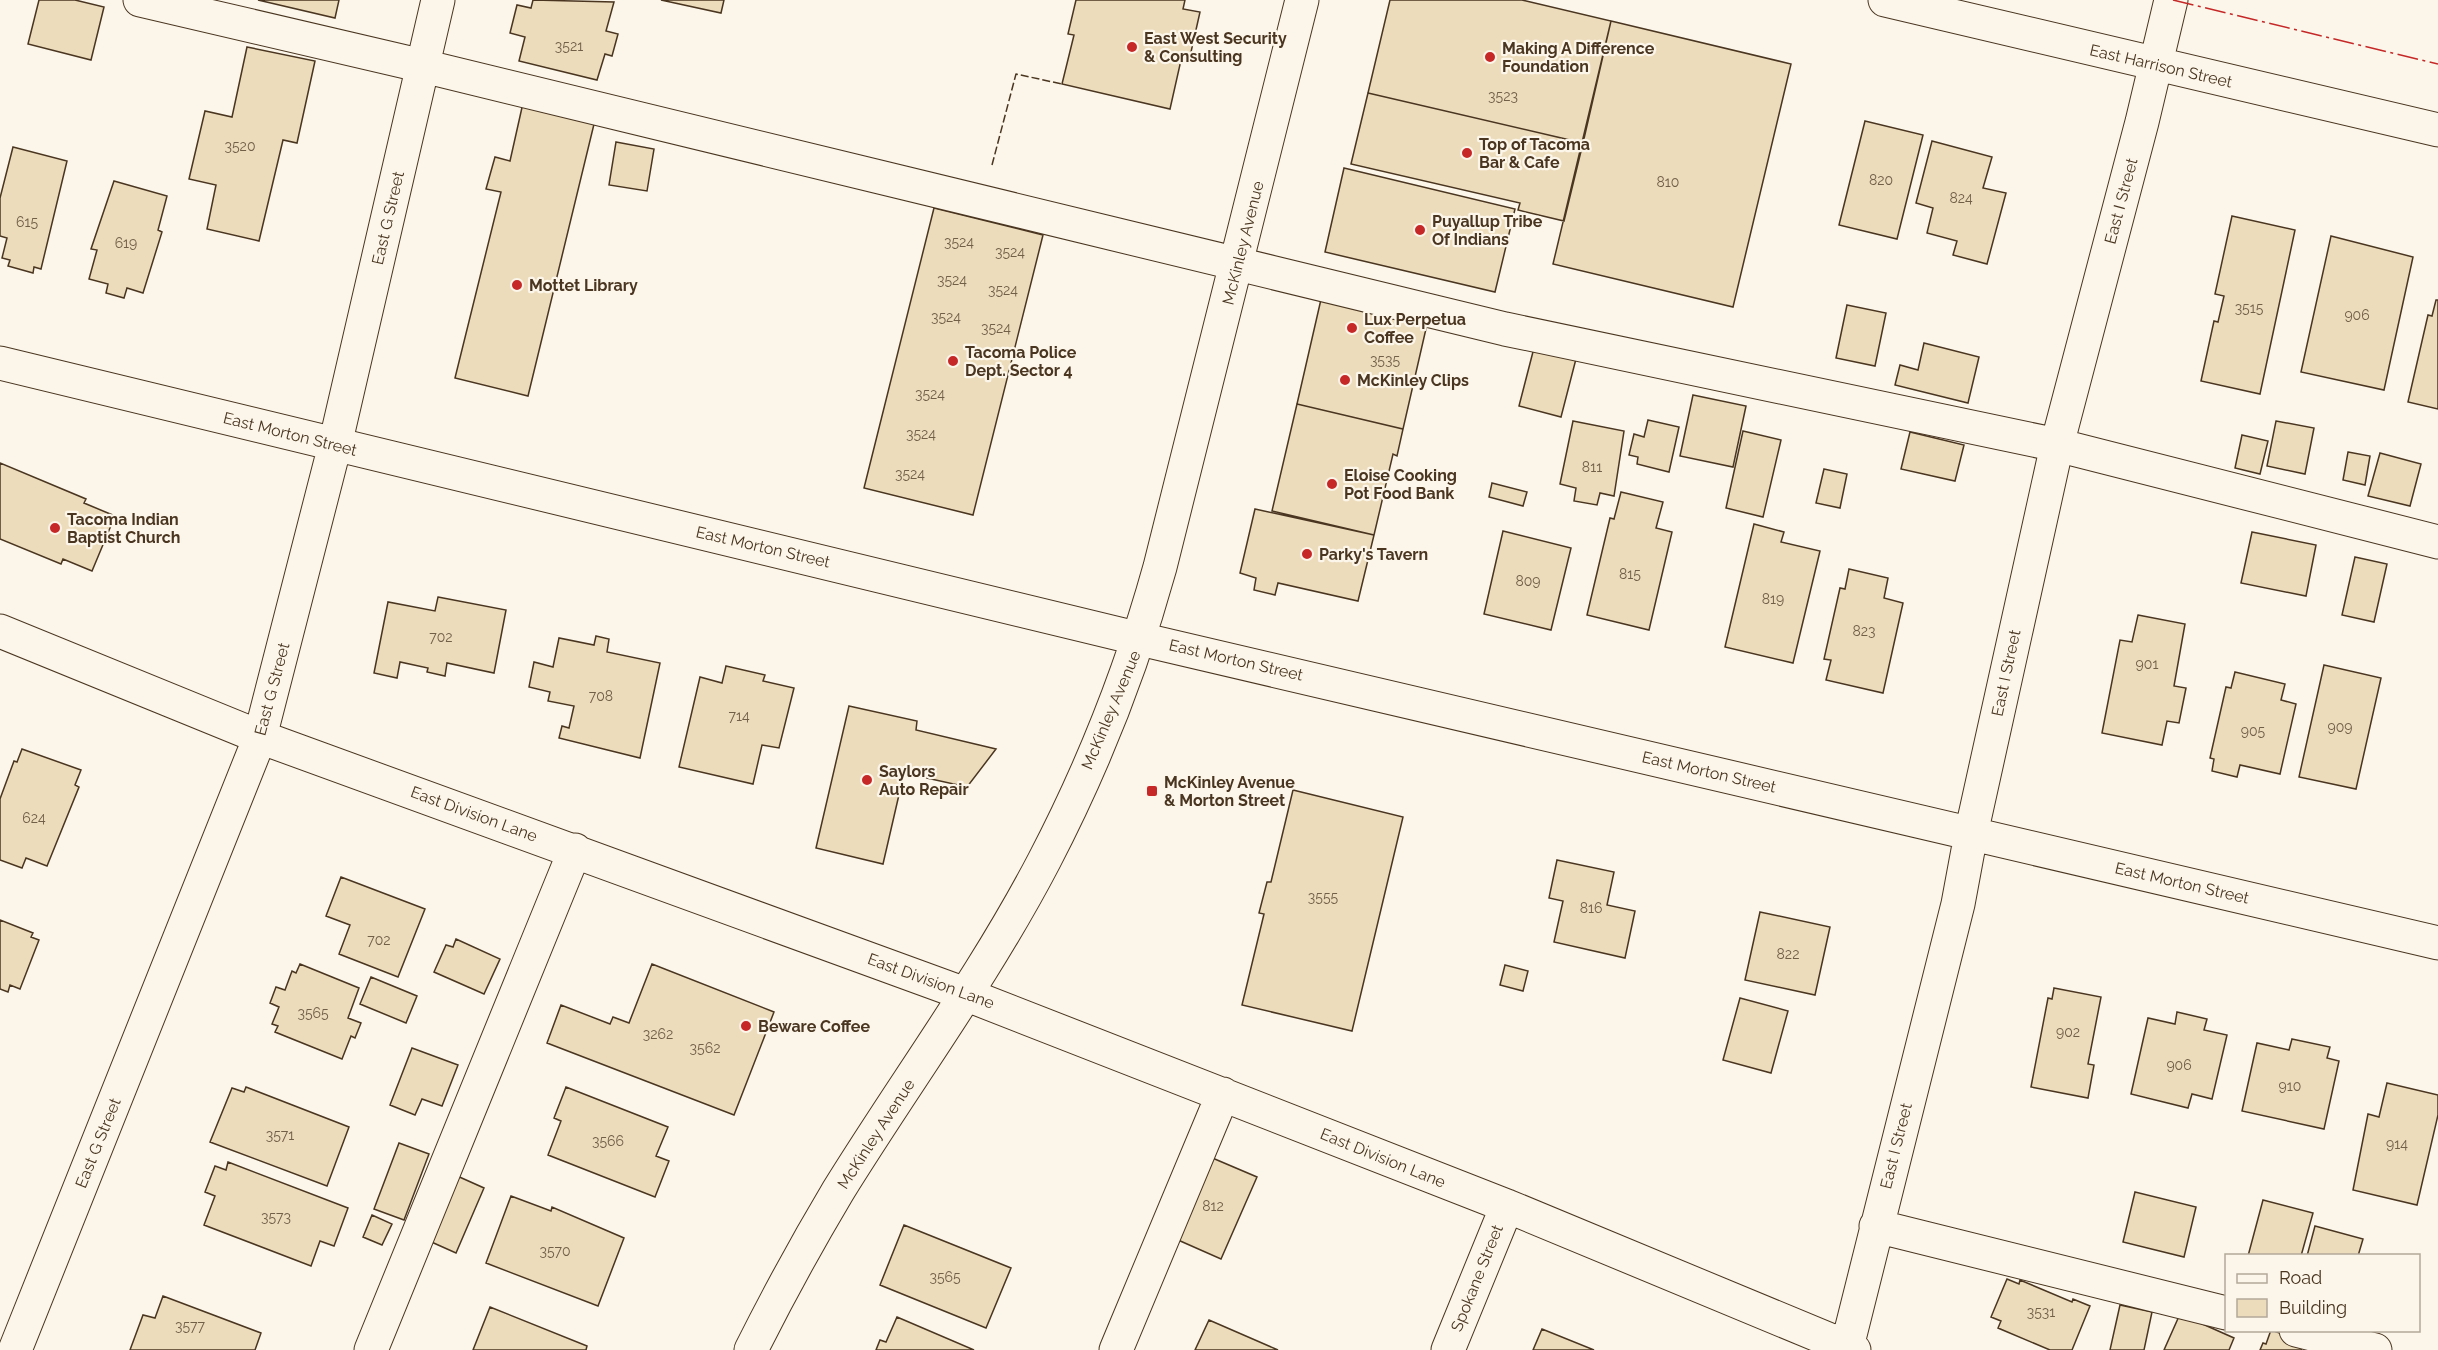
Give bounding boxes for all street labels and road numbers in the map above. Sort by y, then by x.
street label: East Harrison Street [2088,40,2235,92]
street label: East I Street [2100,155,2142,246]
street label: East G Street [368,169,408,267]
street label: McKinley Avenue [1218,179,1268,307]
street label: East Morton Street [221,408,359,460]
street label: East Morton Street [694,522,833,572]
street label: East I Street [1988,627,2025,718]
street label: East Morton Street [1167,635,1306,685]
street label: East G Street [250,640,294,738]
street label: McKinley Avenue [1077,648,1145,772]
street label: East Morton Street [1640,747,1779,797]
street label: East Division Lane [408,782,540,846]
street label: East Morton Street [2113,858,2252,908]
street label: East Division Lane [865,949,997,1013]
street label: McKinley Avenue [833,1075,919,1193]
street label: East G Street [71,1095,125,1191]
street label: East I Street [1876,1100,1916,1191]
street label: East Division Lane [1318,1124,1448,1192]
street label: Spokane Street [1447,1221,1507,1334]

